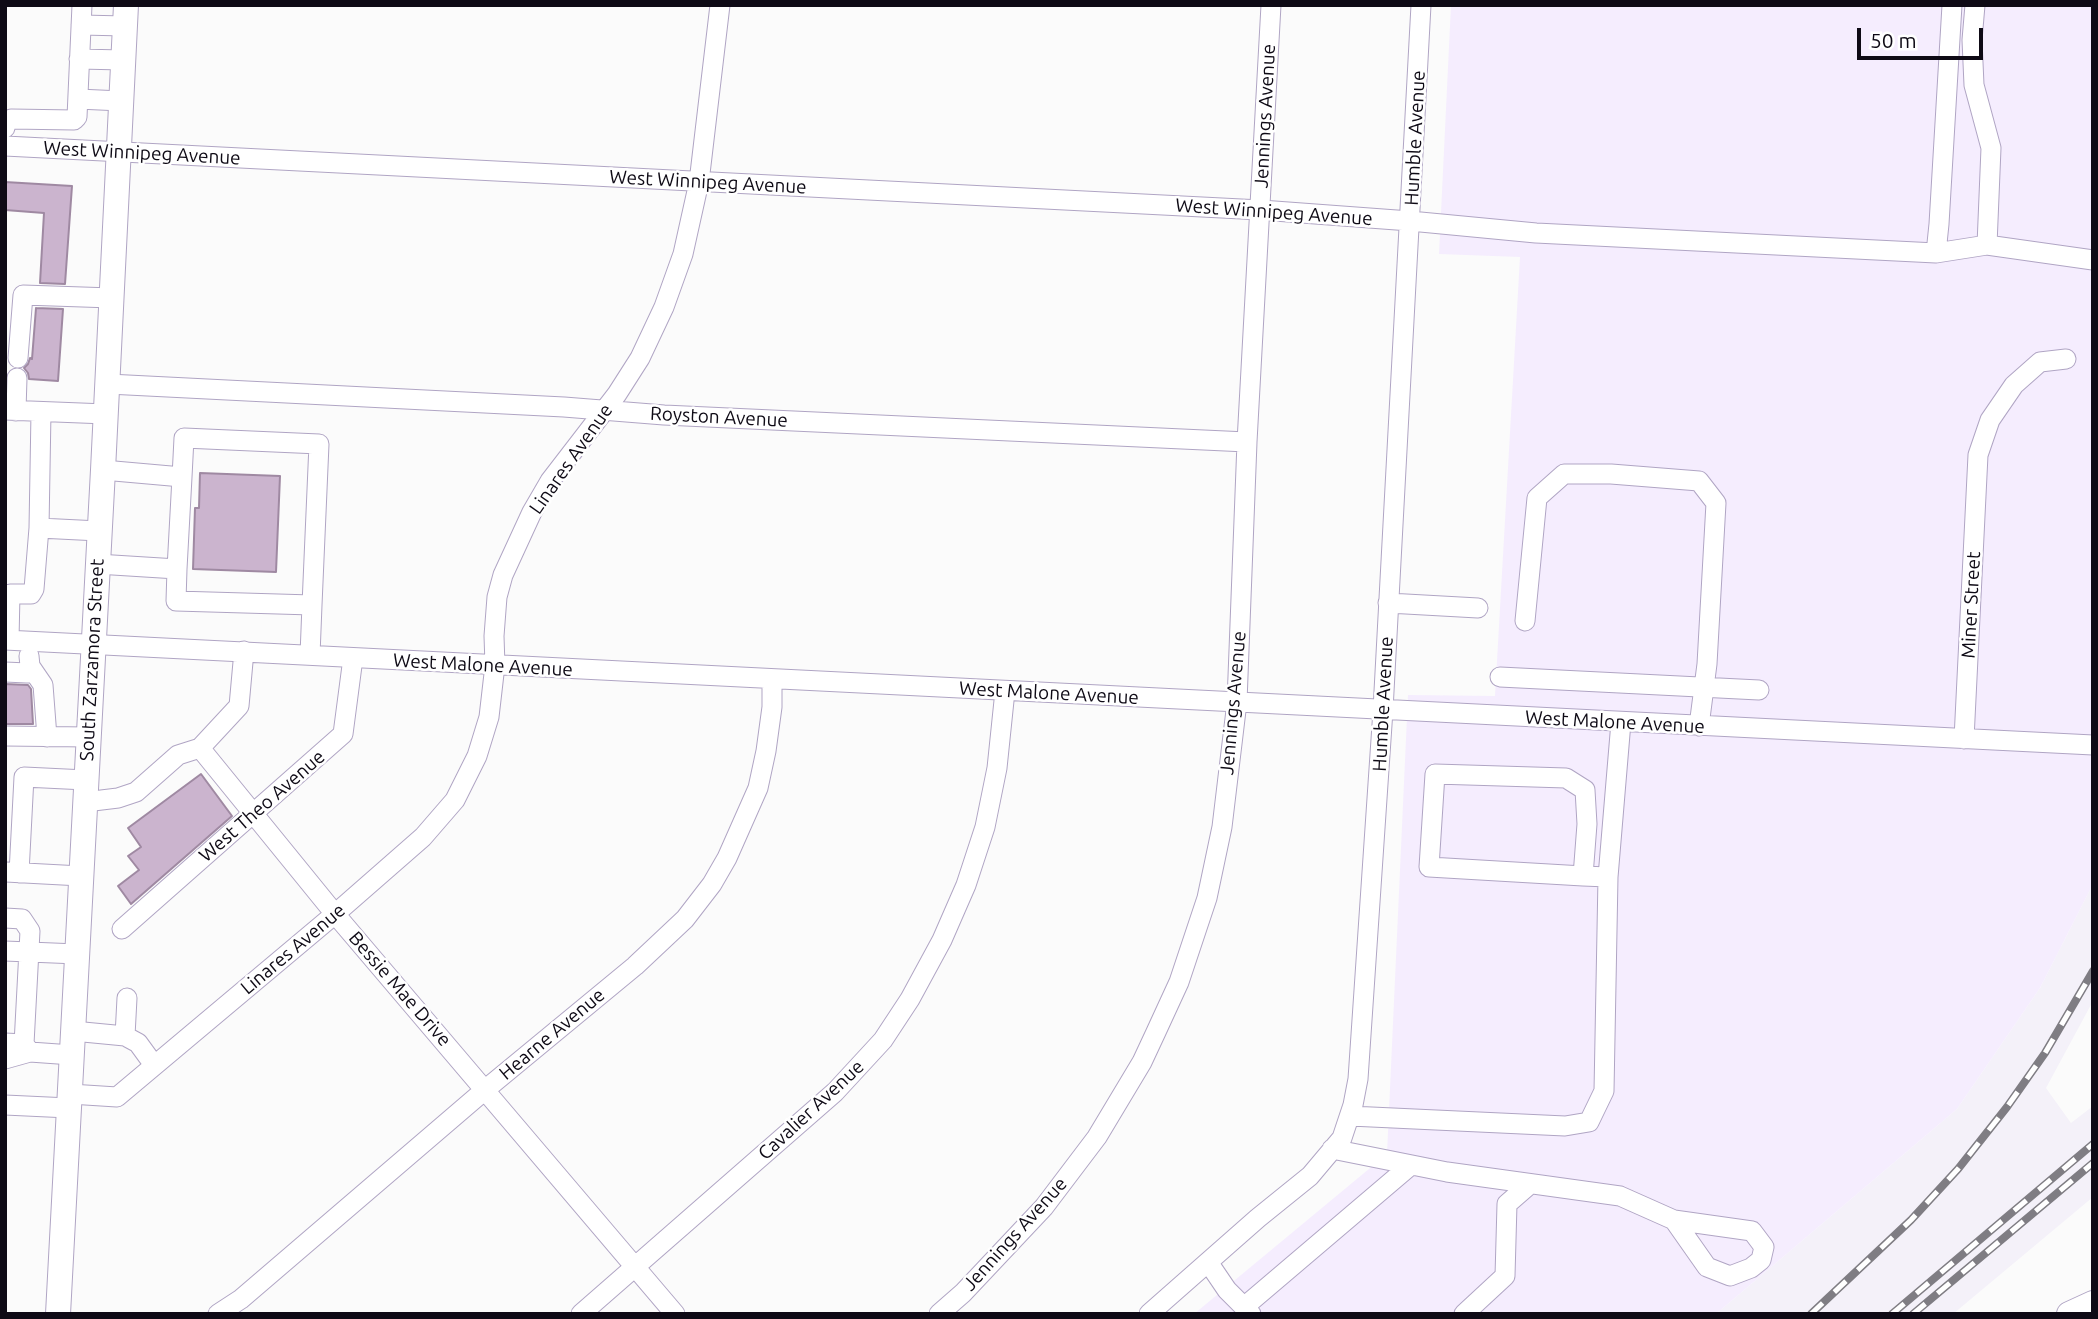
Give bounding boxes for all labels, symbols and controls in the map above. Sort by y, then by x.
scale bar [1860,14,1986,58]
text: 50 m [1870,28,1917,52]
street label: Jennings Avenue [1250,43,1280,189]
street label: Humble Avenue [1400,70,1430,206]
street label: West Winnipeg Avenue [43,136,241,170]
street label: West Winnipeg Avenue [609,165,807,199]
street label: West Winnipeg Avenue [1175,194,1373,230]
street label: Linares Avenue [525,400,617,518]
street label: Royston Avenue [649,402,789,432]
street label: Miner Street [1957,551,1985,659]
street label: South Zarzamora Street [75,558,109,762]
street label: Jennings Avenue [1215,630,1251,776]
street label: Humble Avenue [1368,636,1398,772]
street label: West Malone Avenue [393,649,573,681]
street label: West Malone Avenue [959,677,1139,709]
street label: West Malone Avenue [1525,706,1705,738]
street label: West Theo Avenue [194,745,330,867]
street label: Linares Avenue [236,899,350,999]
street label: Bessie Mae Drive [344,927,456,1051]
street label: Hearne Avenue [495,983,609,1085]
street label: Cavalier Avenue [753,1055,869,1165]
street label: Jennings Avenue [958,1173,1072,1295]

